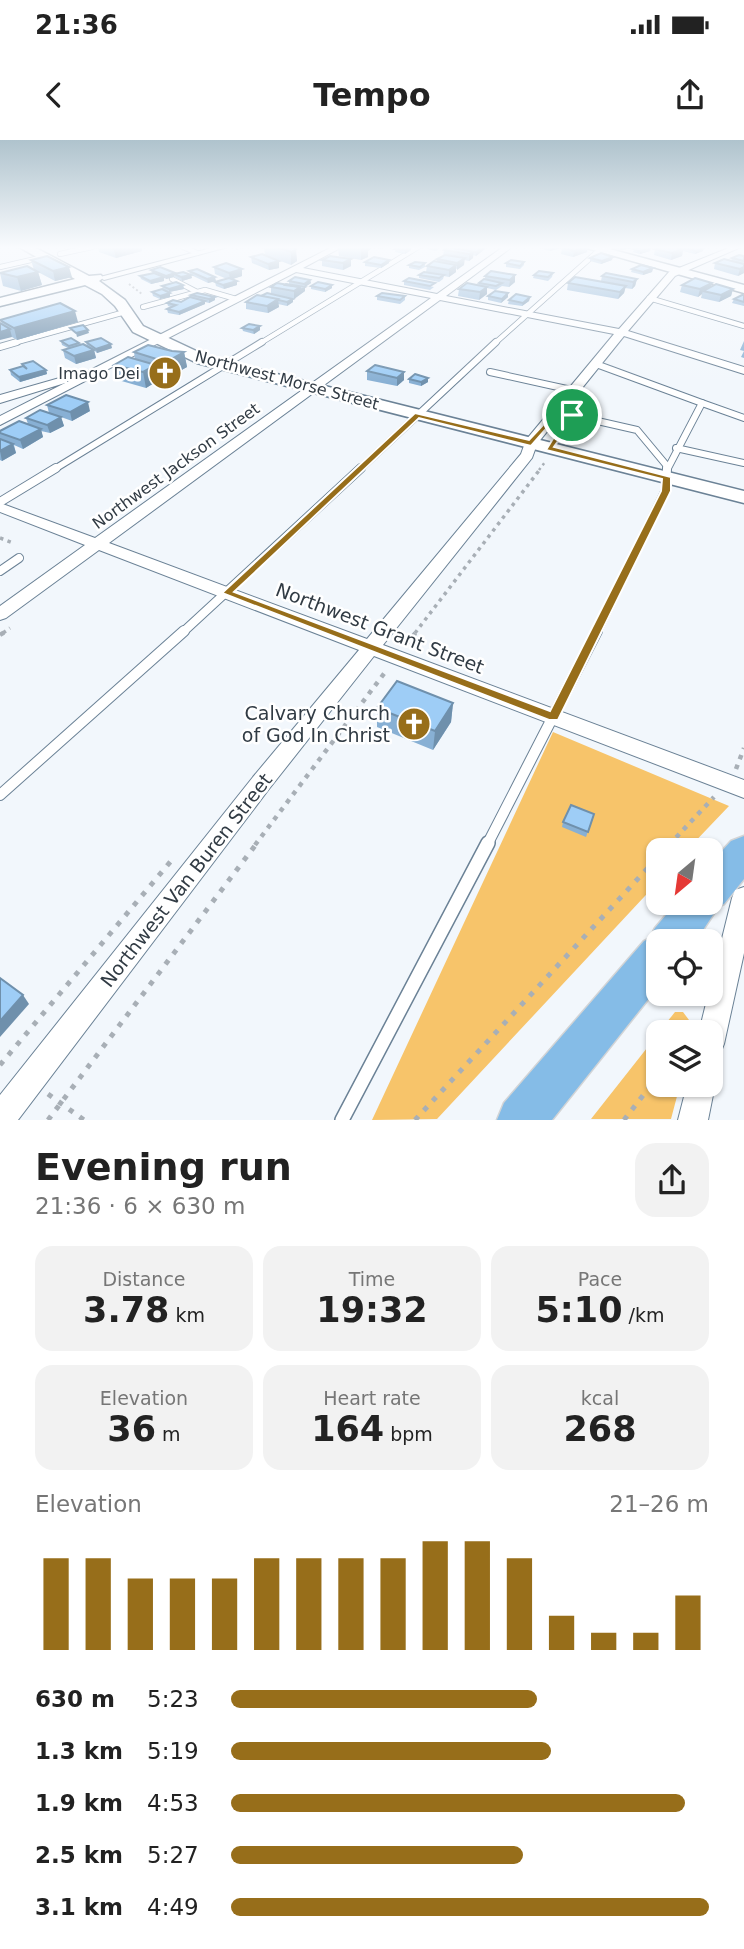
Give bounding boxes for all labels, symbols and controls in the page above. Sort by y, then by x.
text: 21:36 [35,10,118,40]
icon: back [35,76,73,114]
text: Tempo [313,76,431,114]
icon: share [671,76,709,114]
street label: Northwest Morse Street [193,346,381,414]
church icon: Imago Dei [146,354,184,392]
place label: Imago Dei [58,364,140,383]
pin [542,385,602,445]
icon: arrive [553,396,591,434]
street label: Northwest Jackson Street [89,399,263,533]
street label: Northwest Grant Street [273,578,487,678]
place label: Calvary Church of God In Christ [242,702,390,746]
church icon: Calvary Church of God In Christ [395,705,433,743]
street label: Northwest Van Buren Street [96,769,276,991]
north arrow [646,838,723,915]
map controls [646,838,723,1097]
button: locate [646,929,723,1006]
button: layers [646,1020,723,1097]
button: share [635,1143,709,1217]
text: Evening run [35,1145,292,1189]
text: 21:36 · 6 × 630 m [35,1193,245,1219]
text: Distance [102,1268,186,1290]
text: Time [349,1268,395,1290]
text: Pace [578,1268,622,1290]
text: 3.78 [83,1290,169,1330]
text: 19:32 [316,1290,428,1330]
text: 5:10 [535,1290,623,1330]
text: km [169,1304,205,1326]
text: /km [623,1304,665,1326]
text: Elevation [100,1387,188,1409]
text: Heart rate [323,1387,421,1409]
text: kcal [581,1387,619,1409]
text: 36 [107,1409,156,1449]
text: 164 [311,1409,384,1449]
text: 268 [563,1409,637,1449]
text: m [156,1423,181,1445]
text: bpm [384,1423,433,1445]
text: Elevation [35,1491,142,1517]
text: 21–26 m [609,1491,709,1517]
text: 630 m [35,1686,115,1712]
text: 5:23 [147,1686,199,1712]
text: 1.3 km [35,1738,123,1764]
text: 5:19 [147,1738,199,1764]
text: 1.9 km [35,1790,123,1816]
text: 4:53 [147,1790,199,1816]
text: 2.5 km [35,1842,123,1868]
text: 5:27 [147,1842,199,1868]
text: 3.1 km [35,1894,123,1920]
text: 4:49 [147,1894,199,1920]

